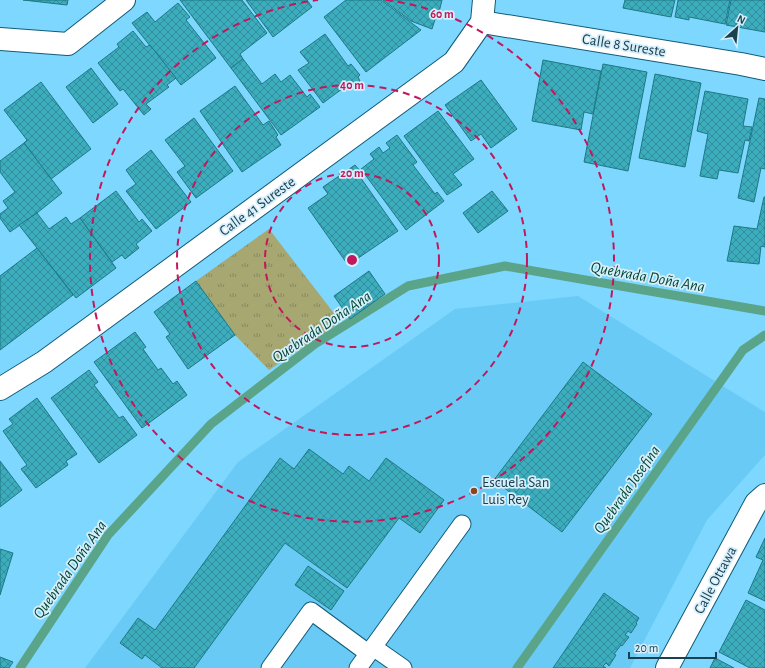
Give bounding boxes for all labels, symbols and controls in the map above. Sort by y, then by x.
text: 60 m [430,8,454,20]
north arrow [717,8,757,48]
text: N [735,13,747,26]
street label: Calle 8 Sureste [581,31,667,60]
text: 40 m [340,79,364,91]
text: 20 m [340,167,364,179]
street label: Calle 41 Sureste [217,174,298,239]
centre of rings [345,253,359,267]
water label: Quebrada Doña Ana [589,259,706,296]
water label: Quebrada Doña Ana [269,288,375,367]
water label: Quebrada Josefina [591,443,664,537]
place label: Escuela San Luis Rey [482,475,550,507]
marker: Escuela San Luis Rey [469,486,479,496]
water label: Quebrada Doña Ana [30,518,110,622]
street label: Calle Ottawa [691,544,740,617]
scale bar [629,634,716,660]
text: 20 m [635,642,658,654]

